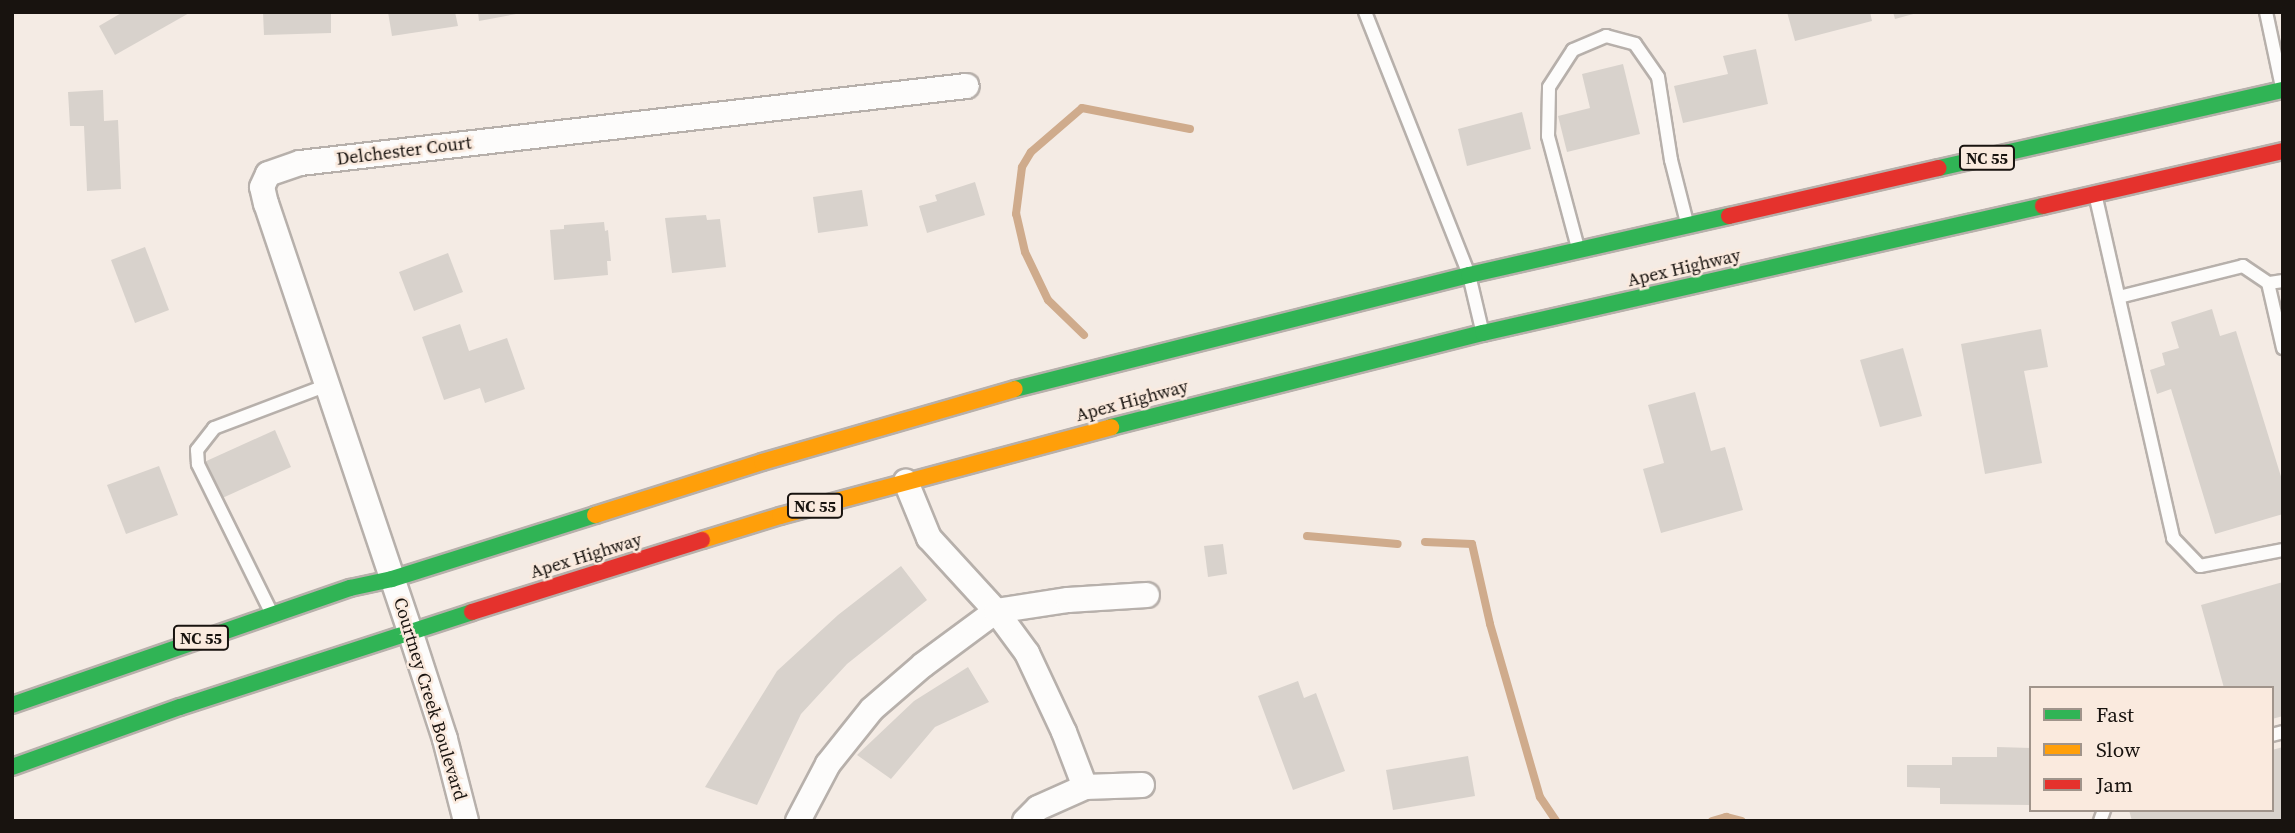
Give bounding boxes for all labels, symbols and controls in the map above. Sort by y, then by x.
street label: Delchester Court [335,132,473,170]
road number: NC 55 [1957,146,2017,170]
street label: Apex Highway [1625,244,1743,292]
street label: Apex Highway [1073,376,1191,426]
road number: NC 55 [785,494,845,519]
street label: Apex Highway [528,529,644,583]
street label: Courtney Creek Boulevard [389,595,471,803]
road number: NC 55 [171,625,231,650]
legend [2029,686,2274,812]
text: Fast [2096,700,2134,729]
text: Slow [2096,735,2140,764]
text: Jam [2096,770,2133,799]

